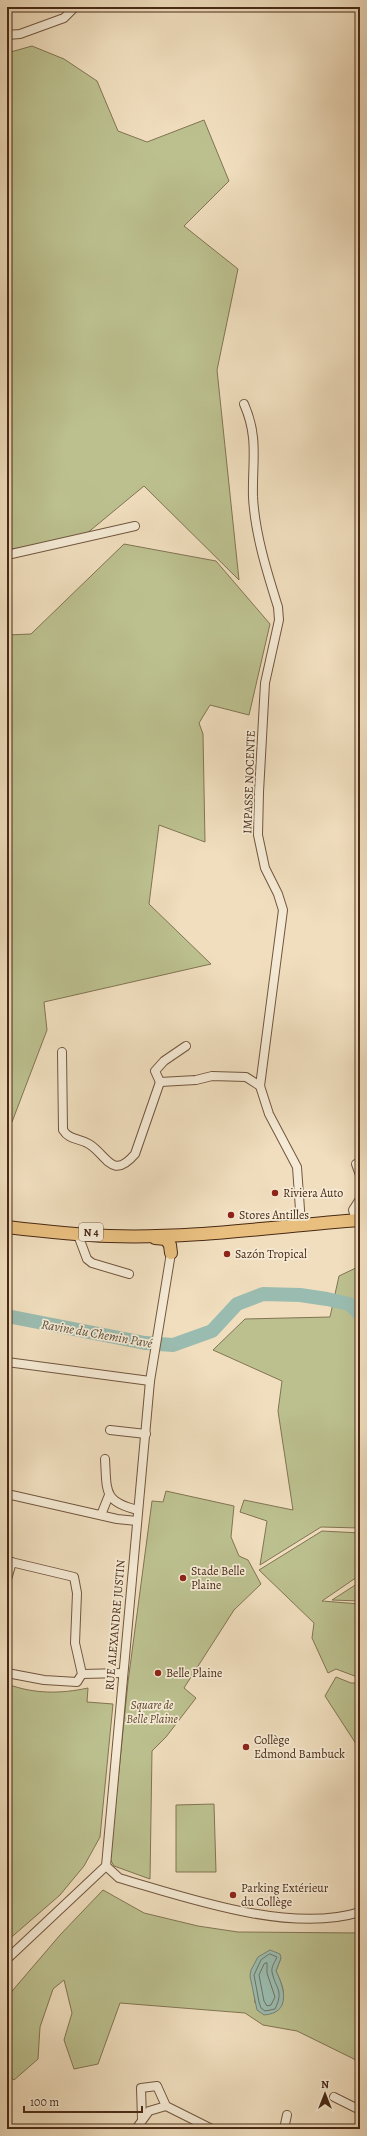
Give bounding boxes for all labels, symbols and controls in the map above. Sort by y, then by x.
street label: IMPASSE NOCENTE [239,730,259,834]
place label: Riviera Auto [283,1185,343,1201]
marker: Riviera Auto [270,1188,280,1198]
place label: Stores Antilles [239,1207,309,1223]
marker: Stores Antilles [226,1210,236,1220]
road number: N 4 [79,1223,103,1241]
place label: Sazón Tropical [235,1246,307,1262]
marker: Sazón Tropical [222,1249,232,1259]
water label: Ravine du Chemin Pavé [40,1315,154,1352]
street label: RUE ALEXANDRE JUSTIN [101,1559,129,1691]
place label: Stade Belle Plaine [191,1563,245,1593]
marker: Stade Belle Plaine [178,1573,188,1583]
place label: Belle Plaine [166,1665,223,1681]
marker: Belle Plaine [153,1668,163,1678]
park label: Square de Belle Plaine [126,1697,179,1727]
place label: Collège Edmond Bambuck [254,1732,345,1762]
marker: Collège Edmond Bambuck [241,1742,251,1752]
place label: Parking Extérieur du Collège [241,1880,329,1910]
marker: Parking Extérieur du Collège [228,1890,238,1900]
north arrow [305,2074,345,2114]
text: N [321,2077,329,2092]
scale bar [24,2088,142,2114]
text: 100 m [30,2094,59,2110]

